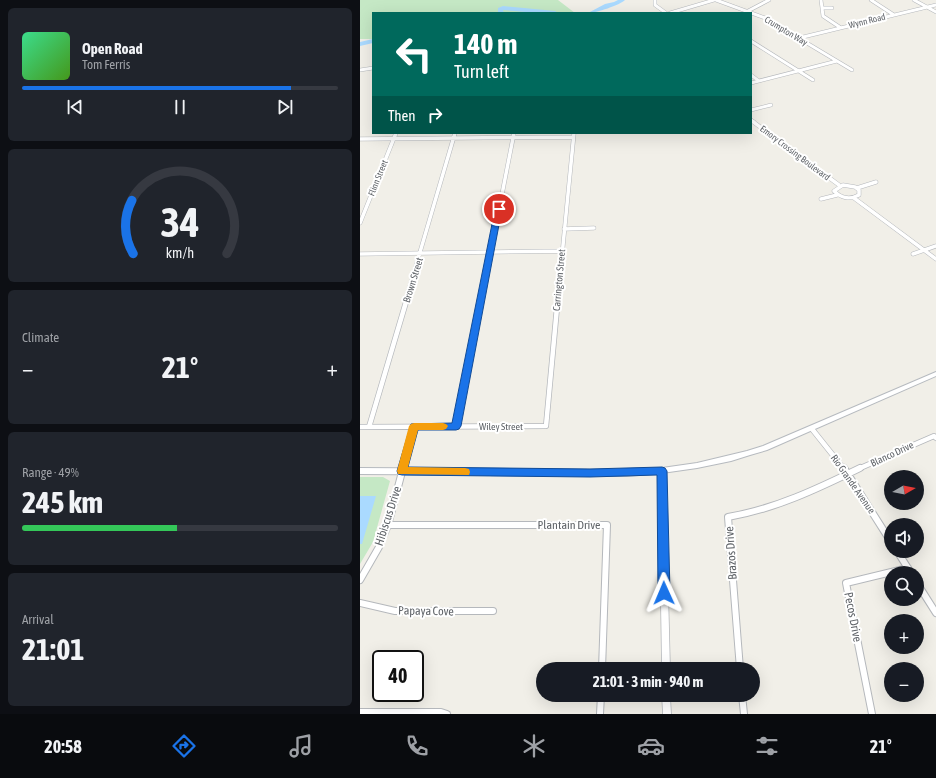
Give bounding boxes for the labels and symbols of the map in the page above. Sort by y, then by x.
street label: Wynn Road [848,12,886,30]
street label: Crumpton Way [763,14,810,48]
street label: Emory Crossing Boulevard [758,123,832,183]
street label: Flinn Street [366,158,390,197]
pin [482,192,516,226]
street label: Carrington Street [551,248,567,311]
street label: Brown Street [401,256,425,304]
street label: Wiley Street [479,421,523,432]
street label: Blanco Drive [869,439,916,469]
street label: Rio Grande Avenue [829,452,878,516]
north arrow [884,470,924,510]
street label: Hibiscus Drive [372,484,404,548]
street label: Plantain Drive [537,518,601,532]
street label: Brazos Drive [722,526,740,580]
position arrow [643,572,685,614]
street label: Pecos Drive [841,591,865,643]
street label: Papaya Cove [398,604,454,618]
speed limit sign: 40 [372,650,424,702]

